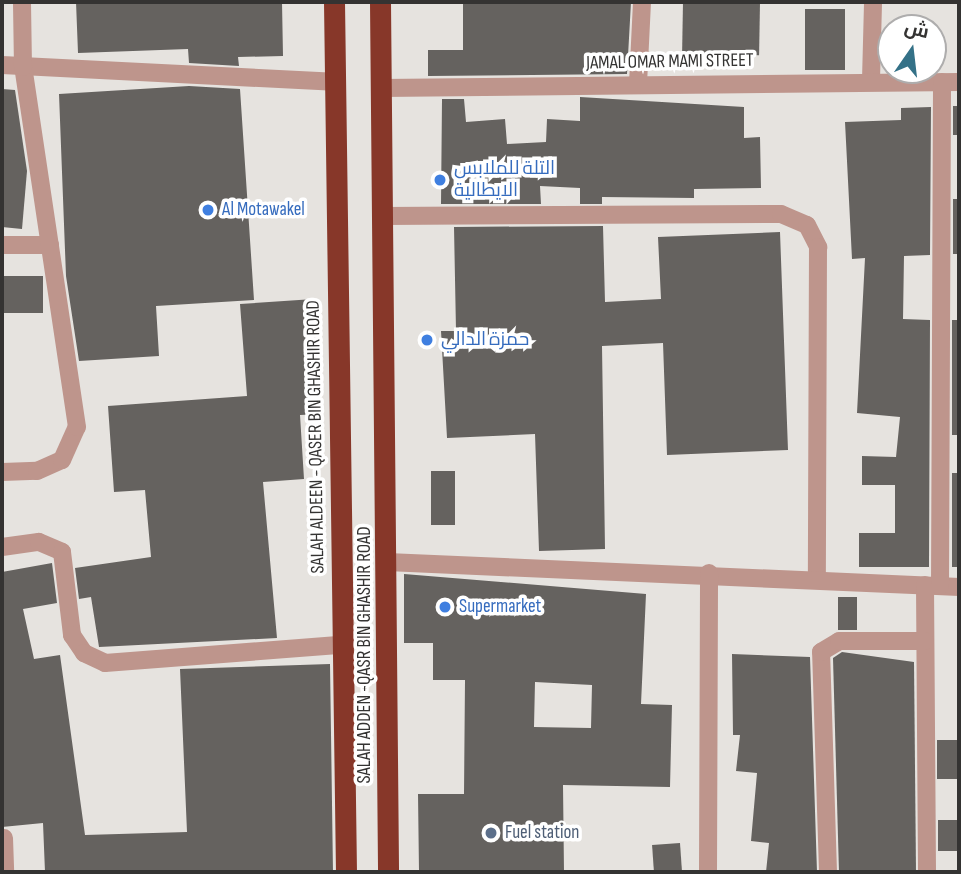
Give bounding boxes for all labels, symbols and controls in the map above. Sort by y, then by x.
north arrow [877,14,947,84]
text: ش [902,16,931,44]
street label: JAMAL OMAR MAMI STREET [586,49,754,75]
place label: التلة للملابس الايطالية [454,158,555,202]
marker: التلة للملابس الايطالية [432,172,448,188]
place label: Al Motawakel [222,199,305,221]
marker: Al Motawakel [200,202,216,218]
street label: SALAH ALDEEN - QASER BIN GHASHIR ROAD [302,300,330,574]
place label: حمزة الدالي [441,329,529,351]
marker: حمزة الدالي [419,332,435,348]
street label: SALAH ADDEN -QASR BIN GHASHIR ROAD [354,526,376,784]
place label: Supermarket [459,596,541,618]
marker: Supermarket [437,599,453,615]
place label: Fuel station [505,822,579,844]
marker: Fuel station [483,825,499,841]

